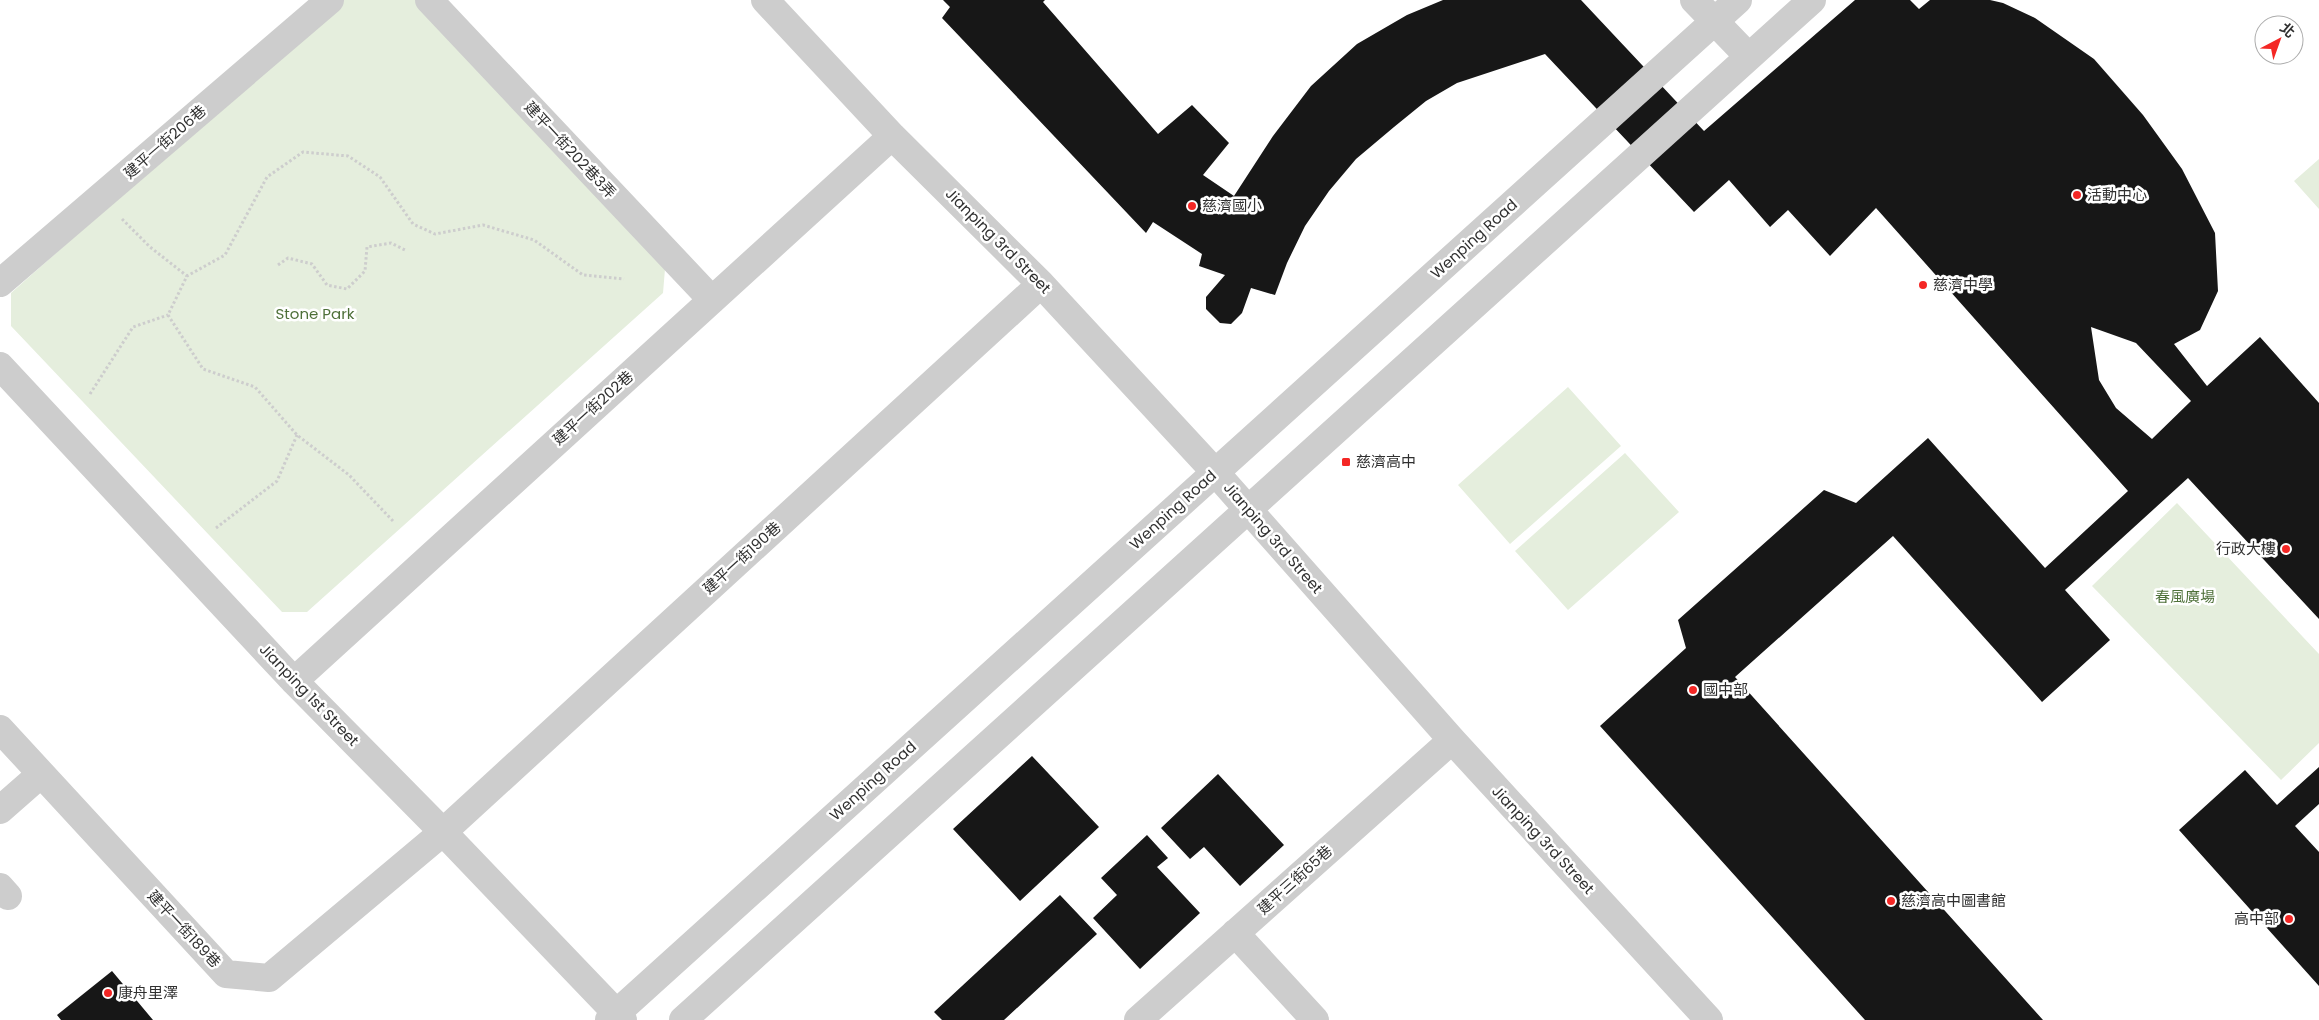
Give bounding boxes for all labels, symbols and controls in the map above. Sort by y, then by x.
north arrow [2254,15,2304,65]
text: 北 [2276,18,2299,42]
street label: 建平一街202巷3弄 [520,97,621,203]
street label: 建平一街206巷 [119,100,210,183]
street label: Jianping 3rd Street [941,183,1056,298]
place label: 活動中心 [2087,184,2147,205]
marker: 活動中心 [2071,189,2083,201]
street label: Wenping Road [1426,194,1522,283]
place label: 慈濟國小 [1202,195,1262,216]
marker: 慈濟國小 [1186,200,1198,212]
place label: 慈濟中學 [1933,274,1993,295]
marker: 慈濟中學 [1917,279,1929,291]
park label: Stone Park [276,303,355,324]
street label: 建平一街202巷 [548,366,637,449]
place label: 慈濟高中 [1356,451,1416,472]
marker: 慈濟高中 [1340,456,1352,468]
street label: Wenping Road [1125,465,1221,554]
street label: Jianping 3rd Street [1219,477,1328,598]
street label: 建平一街190巷 [698,517,785,598]
place label: 行政大樓 [2216,538,2276,559]
marker: 行政大樓 [2280,543,2292,555]
park label: 春風廣場 [2155,586,2215,607]
street label: Jianping 1st Street [255,639,364,750]
place label: 國中部 [1703,679,1748,700]
marker: 國中部 [1687,684,1699,696]
street label: Wenping Road [825,736,921,825]
street label: Jianping 3rd Street [1487,781,1599,899]
street label: 建平三街65巷 [1253,840,1337,919]
street label: 建平一街189巷 [143,885,226,972]
place label: 慈濟高中圖書館 [1901,890,2006,911]
marker: 慈濟高中圖書館 [1885,895,1897,907]
place label: 高中部 [2234,908,2279,929]
marker: 高中部 [2283,913,2295,925]
place label: 康舟里澤 [118,982,178,1003]
marker: 康舟里澤 [102,987,114,999]

